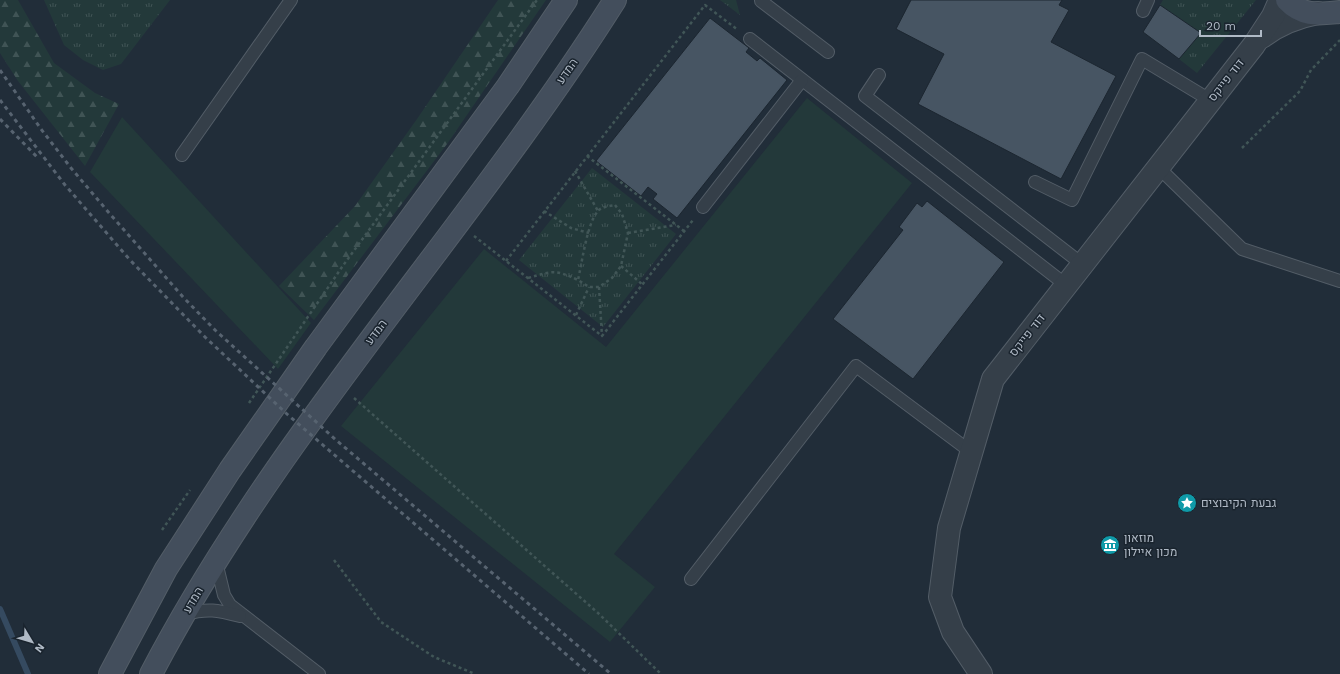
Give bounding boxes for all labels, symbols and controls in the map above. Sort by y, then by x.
scale bar [1200,12,1261,38]
text: 20 m [1206,19,1236,33]
street label: המדע [553,56,581,86]
street label: דוד פייקס [1205,56,1247,104]
street label: דוד פייקס [1006,311,1048,359]
street label: המדע [362,317,390,347]
place icon: גבעת הקיבוצים [1176,492,1198,514]
place label: גבעת הקיבוצים [1201,496,1277,510]
place label: מוזאון מכון איילון [1124,531,1177,559]
museum icon: מוזאון מכון איילון [1099,534,1121,556]
street label: המדע [180,584,206,616]
north arrow [12,622,52,662]
text: N [32,641,47,655]

